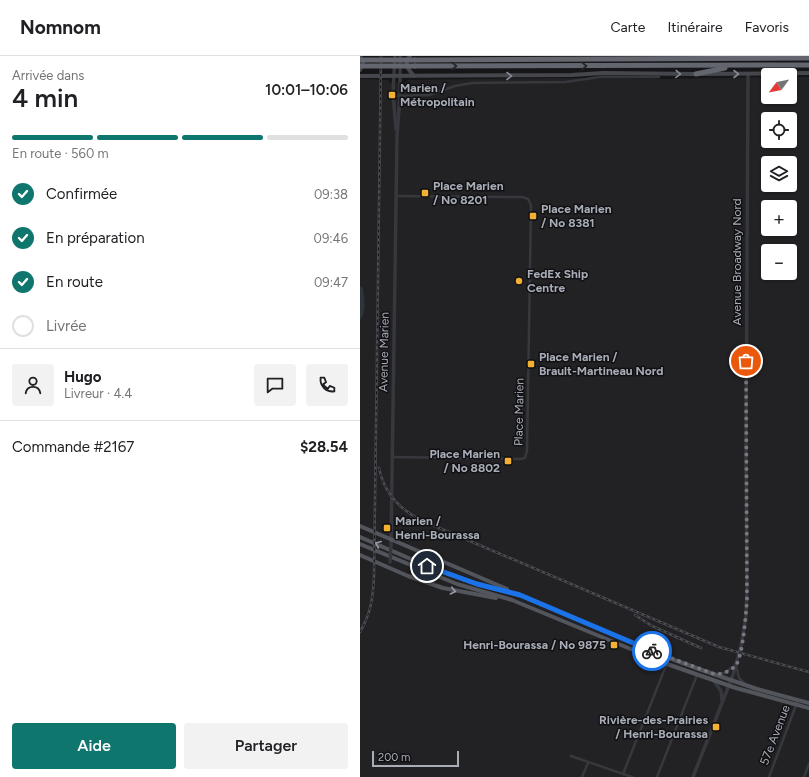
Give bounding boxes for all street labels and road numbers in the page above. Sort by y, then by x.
street label: Avenue Broadway Nord [730,199,744,325]
street label: Avenue Marien [376,312,392,392]
street label: Place Marien [511,378,527,446]
street label: 57e Avenue [757,702,793,767]

